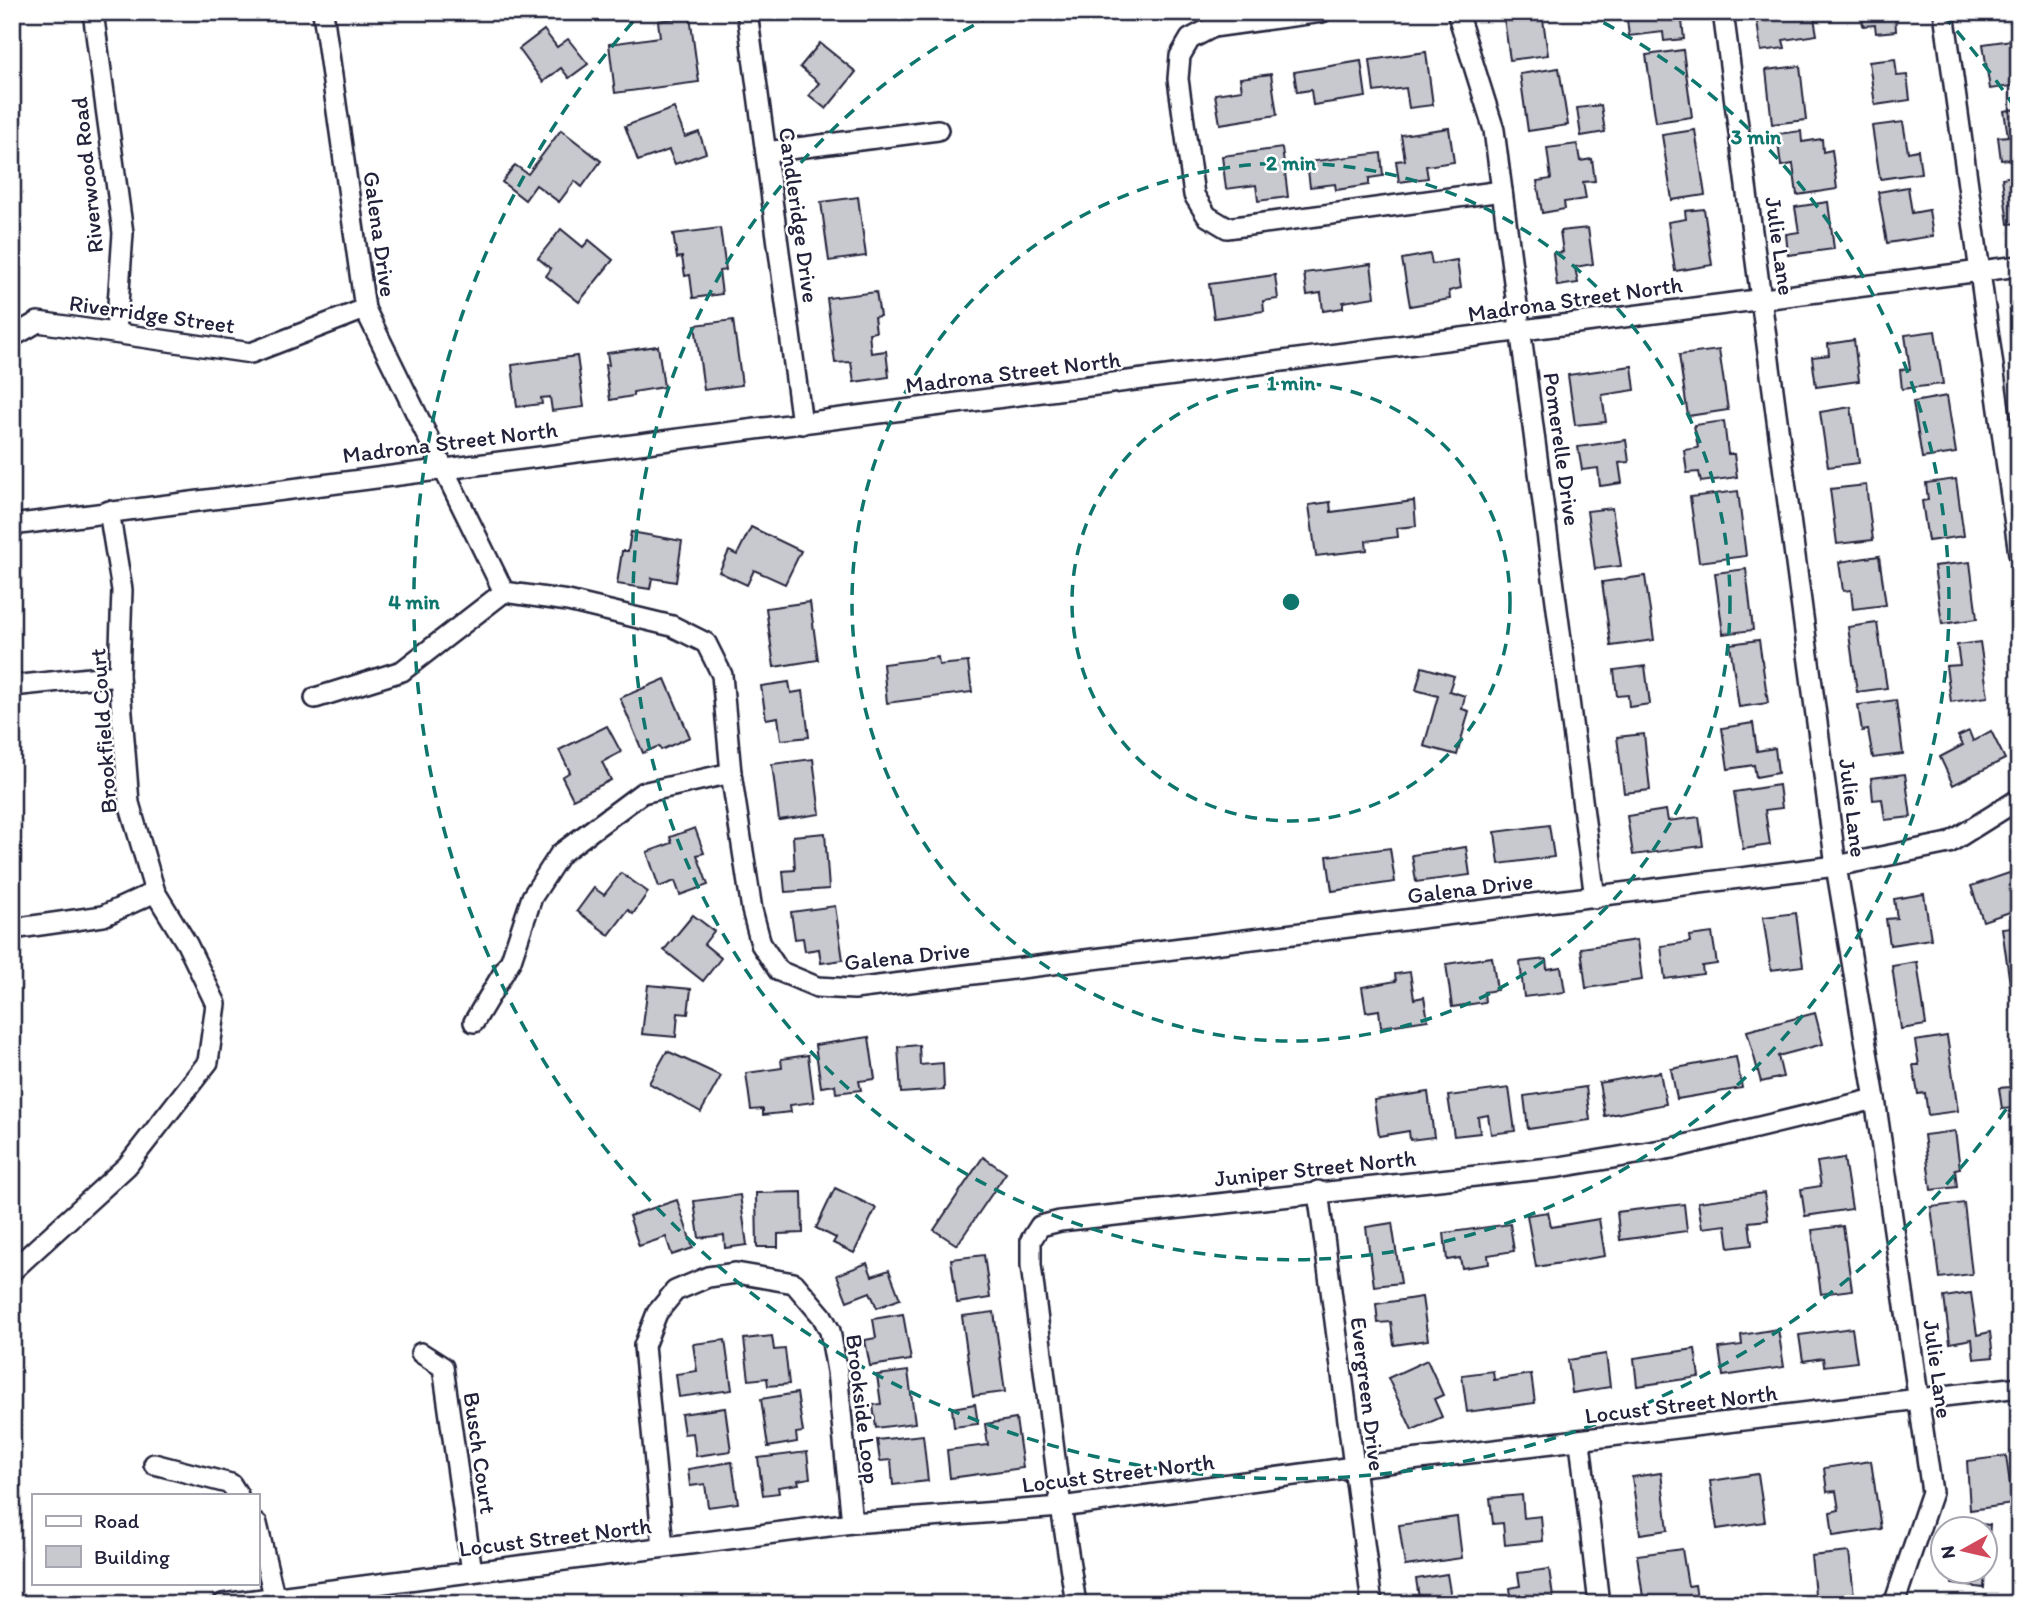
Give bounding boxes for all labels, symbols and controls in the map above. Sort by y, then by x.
street label: Riverwood Road [65,96,109,254]
text: 3 min [1731,124,1782,149]
street label: Candleridge Drive [773,126,825,304]
text: 2 min [1266,150,1317,175]
street label: Galena Drive [357,169,403,299]
street label: Julie Lane [1759,195,1801,297]
street label: Madrona Street North [1466,270,1684,328]
street label: Riverridge Street [67,289,237,340]
street label: Madrona Street North [904,345,1122,399]
text: 1 min [1267,370,1316,395]
street label: Pomerelle Drive [1537,370,1587,528]
street label: Madrona Street North [341,415,559,469]
text: 4 min [388,589,441,614]
centre of rings [1279,590,1303,614]
street label: Brookfield Court [83,647,123,815]
street label: Julie Lane [1833,757,1873,859]
street label: Galena Drive [1406,866,1534,910]
street label: Galena Drive [843,935,971,977]
street label: Juniper Street North [1213,1143,1417,1193]
street label: Evergreen Drive [1345,1315,1391,1473]
street label: Julie Lane [1917,1318,1959,1420]
street label: Brookside Loop [840,1333,886,1485]
street label: Locust Street North [1583,1378,1779,1430]
street label: Busch Court [458,1390,502,1516]
street label: Locust Street North [1020,1447,1216,1499]
legend [32,1494,259,1584]
text: Road [94,1508,140,1533]
street label: Locust Street North [457,1511,653,1563]
north arrow [1930,1514,2000,1584]
text: Building [94,1544,170,1569]
text: N [1935,1544,1960,1560]

